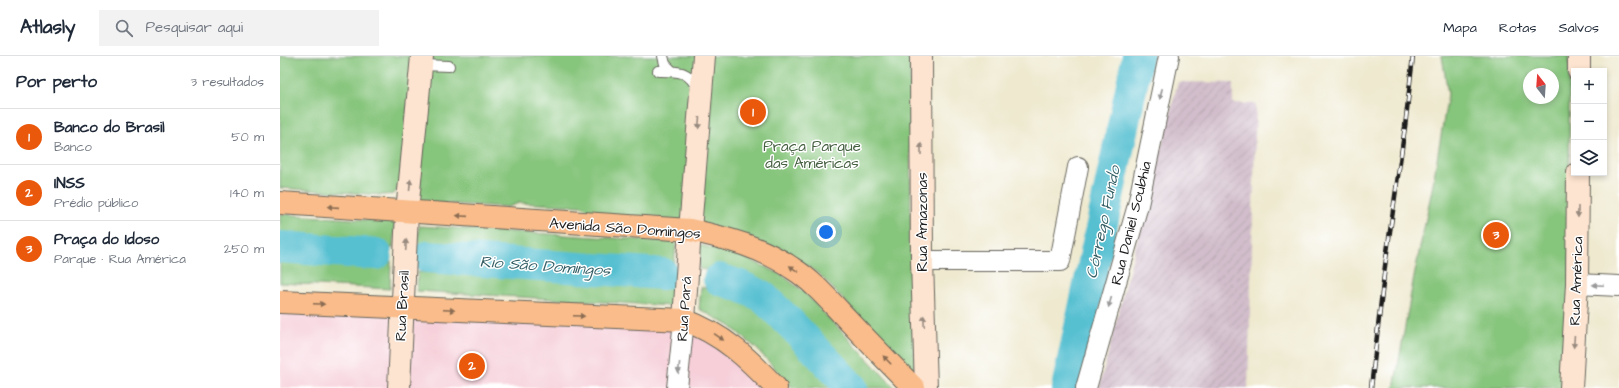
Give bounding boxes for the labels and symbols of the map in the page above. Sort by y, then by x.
north arrow [1523,68,1559,104]
one-way arrow [1157,88,1163,100]
pin: 1 [740,97,766,127]
one-way arrow [695,117,702,129]
park label: Praça Parque das Américas [763,136,861,174]
one-way arrow [918,142,924,155]
street label: Rua Daniel Soubhia [1106,159,1157,287]
water label: Córrego Fundo [1080,163,1127,281]
street label: Rua Amazonas [912,172,933,272]
one-way arrow [407,179,413,191]
one-way arrow [326,203,339,210]
one-way arrow [1575,206,1581,219]
one-way arrow [456,212,468,219]
street label: Avenida São Domingos [549,213,702,245]
pin: 3 [1483,220,1509,250]
your location [816,222,836,242]
street label: Rua América [1564,236,1589,326]
one-way arrow [402,239,409,251]
water label: Rio São Domingos [479,250,612,283]
one-way arrow [789,265,799,273]
street label: Rua Brasil [390,270,415,342]
street label: Rua Pará [672,275,697,342]
one-way arrow [1591,282,1604,288]
one-way arrow [1107,296,1113,308]
one-way arrow [313,300,325,307]
one-way arrow [443,307,456,313]
one-way arrow [573,312,585,319]
one-way arrow [921,314,927,327]
one-way arrow [714,333,725,341]
one-way arrow [1570,336,1577,348]
pin: 2 [459,351,485,381]
one-way arrow [882,355,891,365]
one-way arrow [676,362,683,374]

